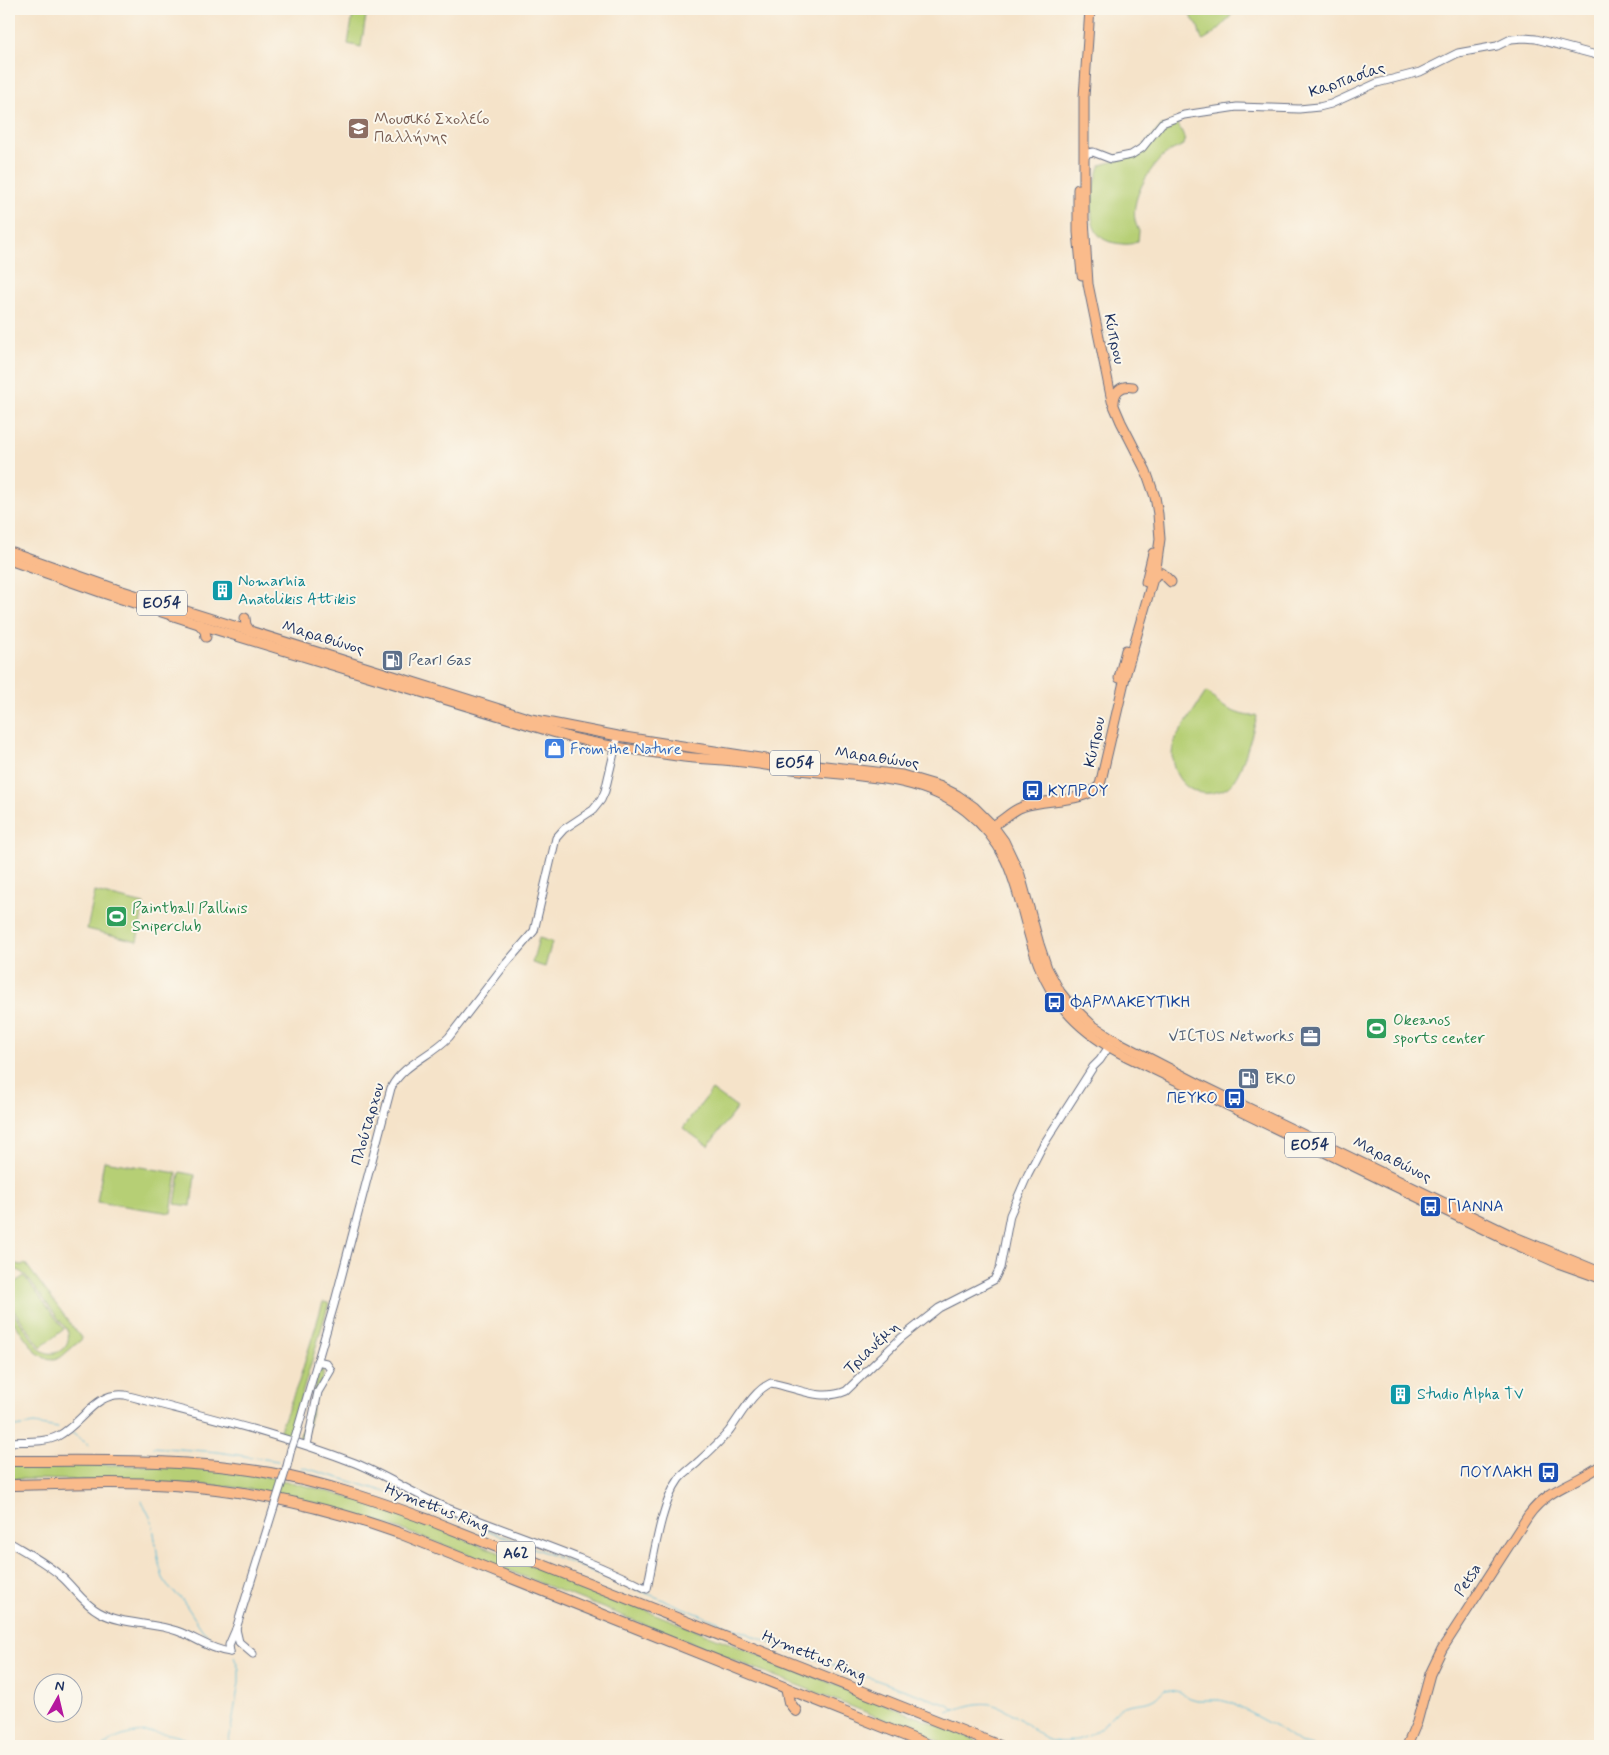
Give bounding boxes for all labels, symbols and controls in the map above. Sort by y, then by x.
street label: Καρπασίας [1306,57,1388,103]
place label: Μουσικό Σχολείο Παλλήνης [374,109,489,148]
school or university icon: Μουσικό Σχολείο Παλλήνης [346,116,370,140]
street label: Κύπρου [1098,312,1130,366]
place label: Nomarhia Anatolikis Attikis [238,571,356,610]
building icon: Nomarhia Anatolikis Attikis [210,578,234,602]
road number: ΕΟ54 [137,590,187,616]
street label: Μαραθώνος [279,616,367,660]
fuel station icon: Pearl Gas [380,648,404,672]
place label: Pearl Gas [408,650,471,671]
street label: Κύπρου [1079,715,1111,769]
shop icon: From the Nature [542,737,566,761]
place label: From the Nature [570,739,682,760]
street label: Μαραθώνος [833,742,921,774]
road number: ΕΟ54 [770,750,820,776]
bus stop icon: ΚΥΠΡΟΥ [1020,779,1044,803]
place label: ΚΥΠΡΟΥ [1048,781,1109,802]
place label: Paintball Pallinis Sniperclub [132,898,248,937]
sports icon: Paintball Pallinis Sniperclub [104,905,128,929]
bus stop icon: ΦΑΡΜΑΚΕΥΤΙΚΗ [1043,990,1067,1014]
place label: ΦΑΡΜΑΚΕΥΤΙΚΗ [1070,992,1191,1013]
place label: Okeanos sports center [1393,1010,1485,1049]
sports icon: Okeanos sports center [1365,1017,1389,1041]
office icon: VICTUS Networks [1298,1024,1322,1048]
place label: VICTUS Networks [1168,1026,1294,1047]
fuel station icon: EKO [1237,1067,1261,1091]
place label: EKO [1265,1069,1296,1090]
street label: Πλούταρχου [346,1080,390,1168]
bus stop icon: ΠΕΥΚΟ [1222,1086,1246,1110]
place label: ΠΕΥΚΟ [1167,1088,1218,1109]
road number: ΕΟ54 [1285,1132,1335,1158]
street label: Μαραθώνος [1349,1132,1435,1188]
bus stop icon: ΓΙΑΝΝΑ [1419,1194,1443,1218]
place label: ΓΙΑΝΝΑ [1447,1196,1504,1217]
street label: Τριανέμη [839,1316,904,1379]
building icon: Studio Alpha TV [1389,1382,1413,1406]
place label: Studio Alpha TV [1417,1384,1524,1405]
bus stop icon: ΠΟΥΛΑΚΗ [1537,1460,1561,1484]
place label: ΠΟΥΛΑΚΗ [1460,1462,1533,1483]
street label: Hymettus Ring [382,1478,492,1538]
road number: Α62 [497,1542,535,1566]
street label: Petsa [1450,1559,1487,1601]
street label: Hymettus Ring [759,1626,869,1686]
north arrow [32,1672,82,1722]
text: N [54,1677,66,1696]

